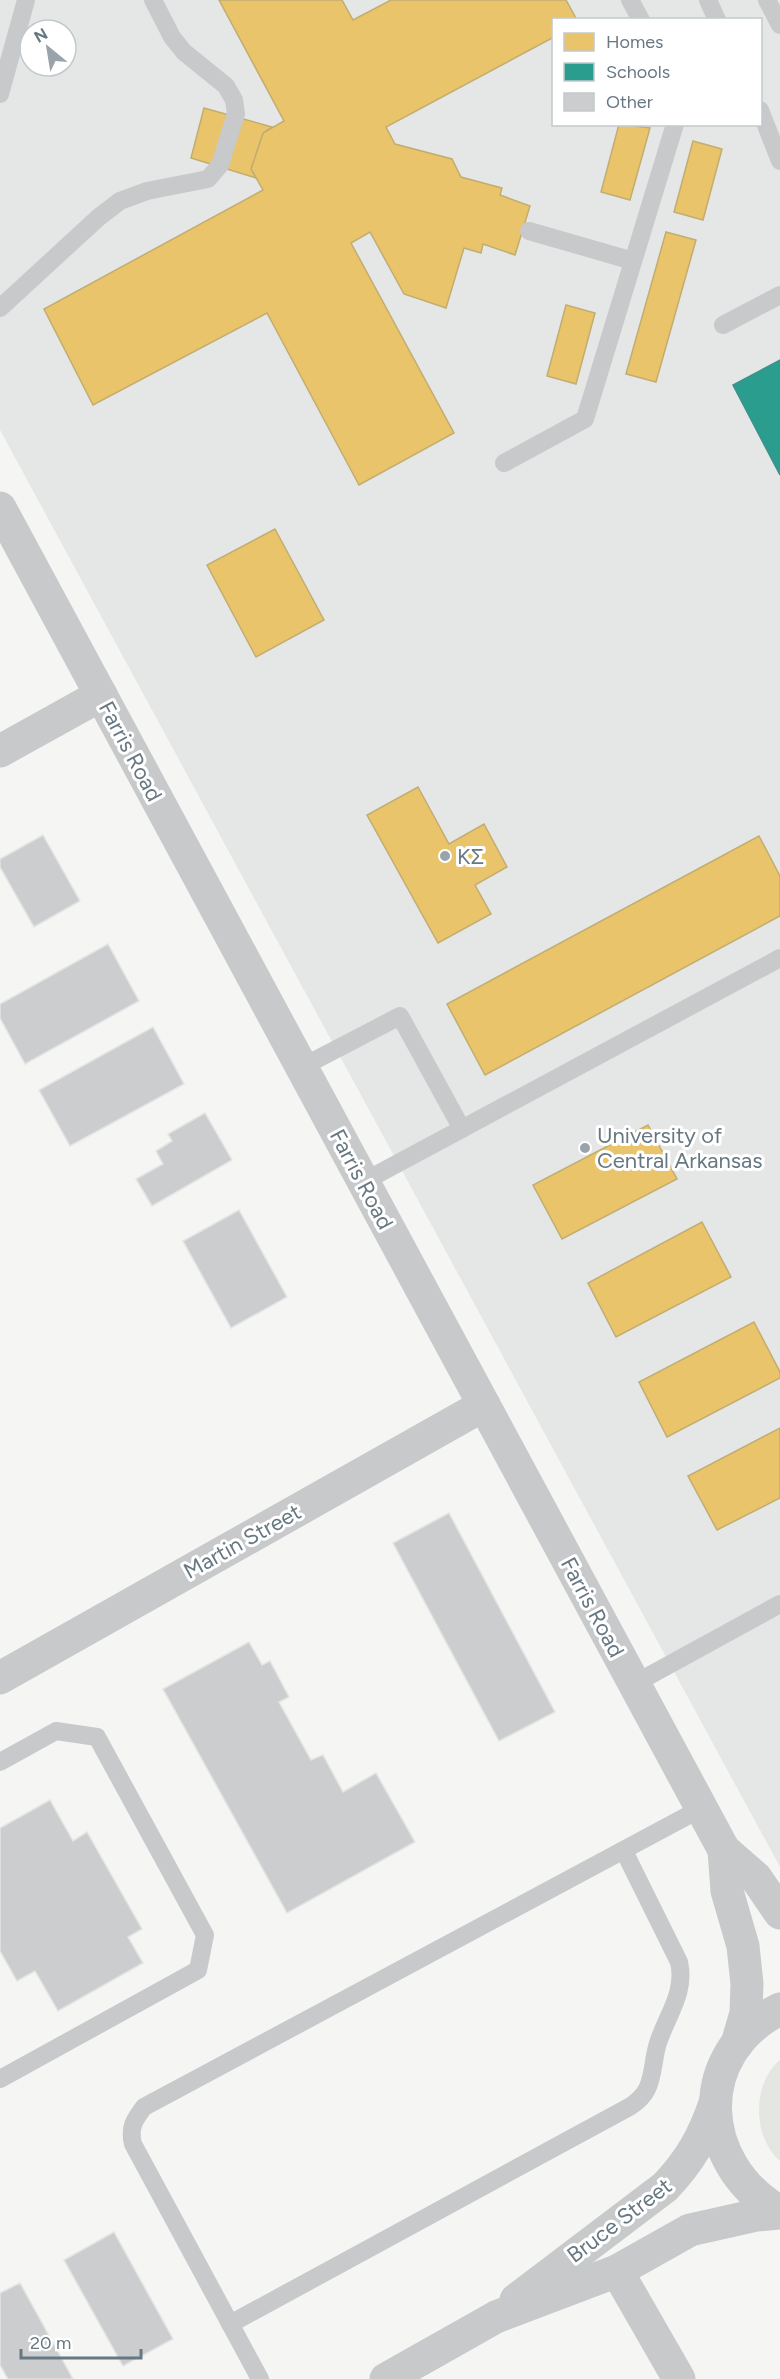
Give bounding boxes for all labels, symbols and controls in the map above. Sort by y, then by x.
north arrow [18,18,78,78]
legend [552,18,762,126]
text: N [31,24,51,47]
text: Homes [606,31,664,53]
text: Schools [606,61,670,83]
text: Other [606,91,653,113]
street label: Farris Road [93,697,168,806]
place label: KΣ [457,843,484,870]
marker: KΣ [438,849,452,863]
place label: University of Central Arkansas [597,1122,762,1174]
street label: Farris Road [324,1125,399,1234]
marker: University of Central Arkansas [578,1141,592,1155]
street label: Martin Street [179,1498,306,1585]
street label: Farris Road [555,1553,630,1662]
street label: Bruce Street [562,2172,677,2269]
scale bar [21,2322,141,2360]
text: 20 m [30,2332,71,2354]

